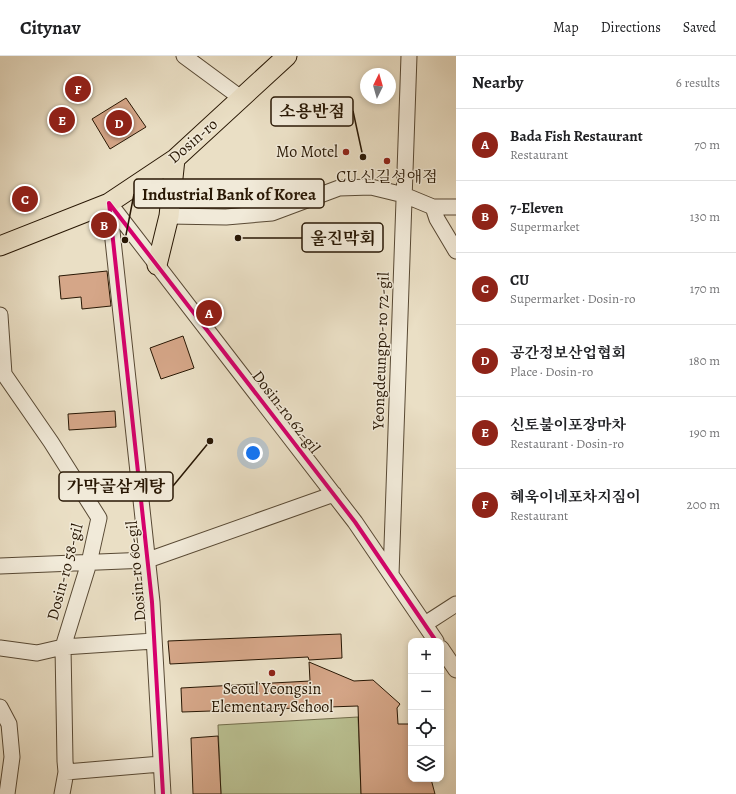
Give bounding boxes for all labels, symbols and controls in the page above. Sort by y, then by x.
text: Citynav [20,15,81,41]
text: Map [553,18,579,37]
text: Directions [601,18,661,37]
text: Saved [683,18,716,37]
north arrow [360,68,396,104]
text: Nearby [472,71,523,94]
pin: F [65,74,91,104]
text: 6 results [676,74,720,91]
callout: 소용반점 [271,97,353,126]
text: 소용반점 [279,100,345,123]
pin: E [49,105,75,135]
pin: D [106,108,132,138]
street label: Dosin-ro [164,113,222,169]
text: Bada Fish Restaurant [510,126,643,146]
text: A [481,136,489,153]
text: 70 m [694,136,720,153]
place label: Mo Motel [276,141,338,163]
text: Restaurant [510,146,568,163]
marker: Mo Motel [341,147,351,157]
marker: CU 신길성애점 [382,156,392,166]
place label: CU 신길성애점 [336,166,438,188]
callout: Industrial Bank of Korea [134,179,324,208]
text: Industrial Bank of Korea [142,183,317,206]
pin: C [12,184,38,214]
text: 7-Eleven [510,198,563,218]
text: B [481,208,489,225]
text: 130 m [690,208,720,225]
pin: B [91,210,117,240]
text: Supermarket [510,218,580,235]
callout: 울진막회 [302,223,383,252]
text: 울진막회 [310,227,376,250]
text: CU [510,270,529,290]
street label: Yeongdeungpo-ro 72-gil [367,272,395,431]
text: C [481,280,489,297]
text: 170 m [690,280,720,297]
text: Supermarket · Dosin-ro [510,290,635,307]
pin: A [196,298,222,328]
text: 공간정보산업협회 [510,343,626,363]
text: D [480,352,490,369]
text: 180 m [689,352,720,369]
text: Place · Dosin-ro [510,363,593,380]
street label: Dosin-ro 62-gil [247,366,325,458]
text: 신토불이포장마차 [510,415,626,435]
text: E [481,424,489,441]
text: 190 m [689,424,720,441]
text: Restaurant · Dosin-ro [510,435,624,452]
your location [243,443,263,463]
callout: 가막골삼계탕 [59,472,173,501]
text: 가막골삼계탕 [67,475,166,498]
text: 혜욱이네포차지짐이 [510,487,640,507]
text: F [482,496,488,513]
text: 200 m [687,496,720,513]
text: Restaurant [510,507,568,524]
street label: Dosin-ro 60-gil [121,520,151,622]
street label: Dosin-ro 58-gil [42,521,88,623]
map controls [408,638,444,782]
button: + [408,638,444,674]
marker: Seoul Yeongsin Elementary School [267,668,277,678]
button: − [408,674,444,710]
place label: Seoul Yeongsin Elementary School [211,678,333,718]
button: locate [408,710,444,746]
button: layers [408,746,444,782]

